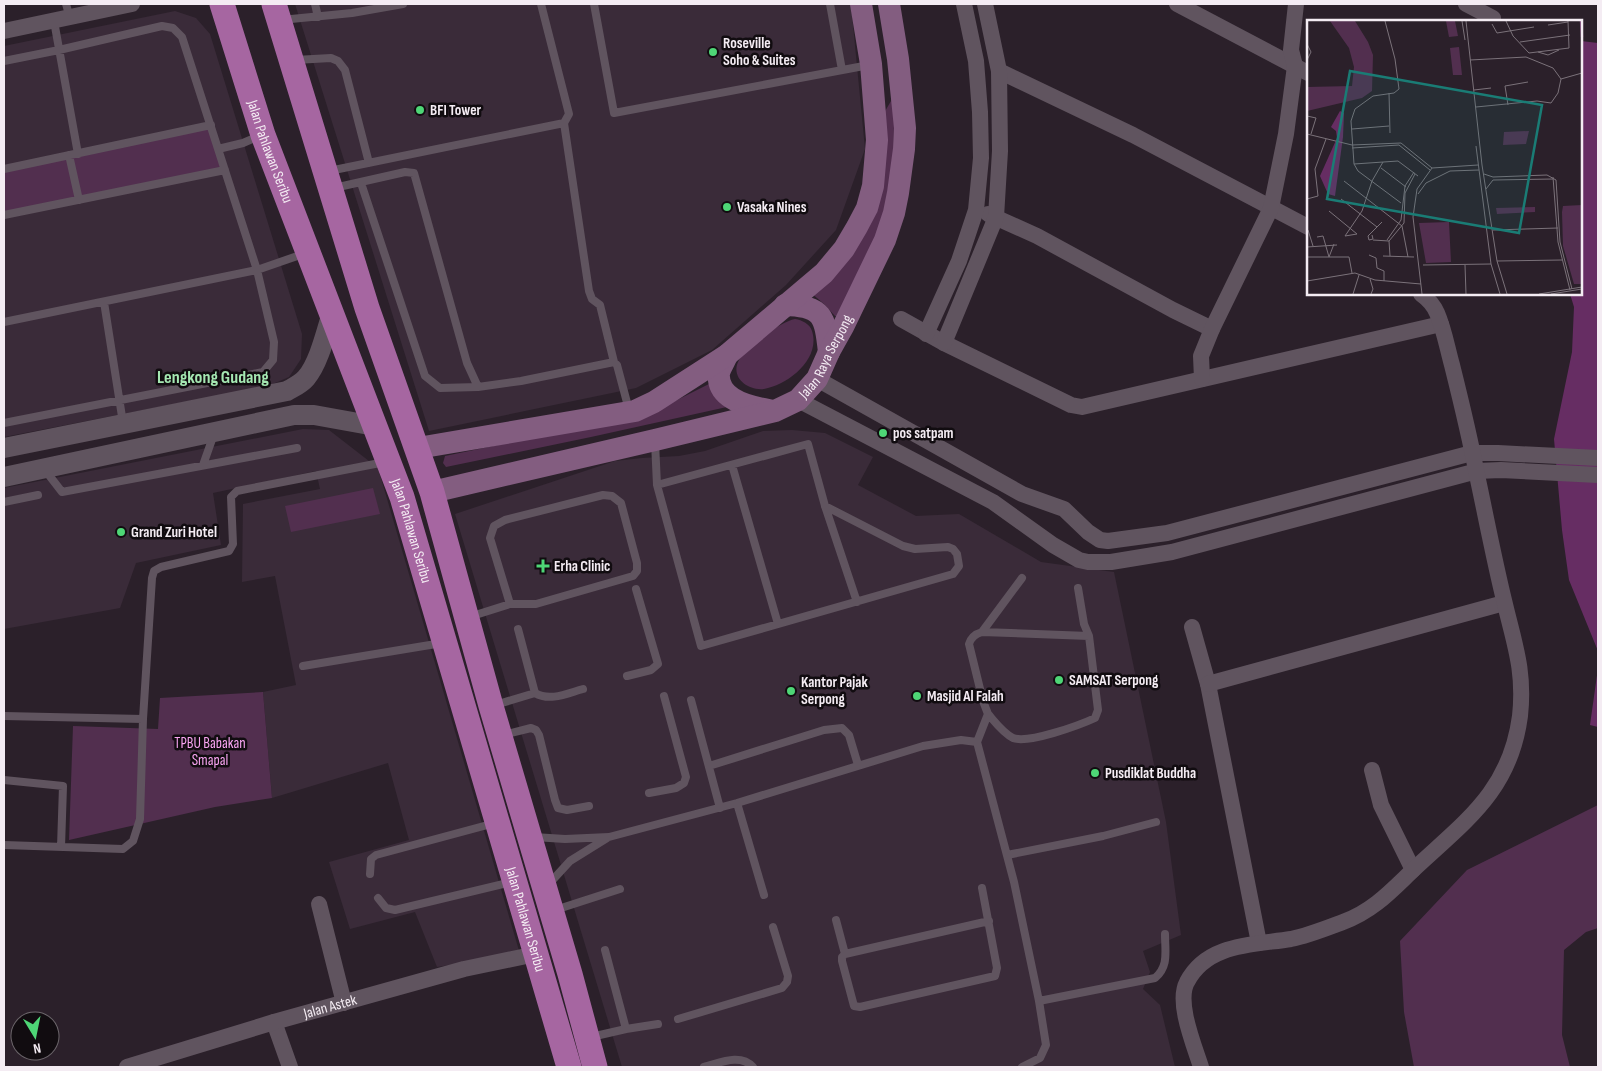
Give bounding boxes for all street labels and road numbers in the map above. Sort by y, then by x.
street label: Jalan Pahlawan Seribu [242,97,297,206]
street label: Jalan Raya Serpong [794,312,857,404]
street label: Jalan Pahlawan Seribu [385,475,436,585]
street label: Jalan Pahlawan Seribu [501,864,550,974]
street label: Jalan Astek [301,990,359,1024]

